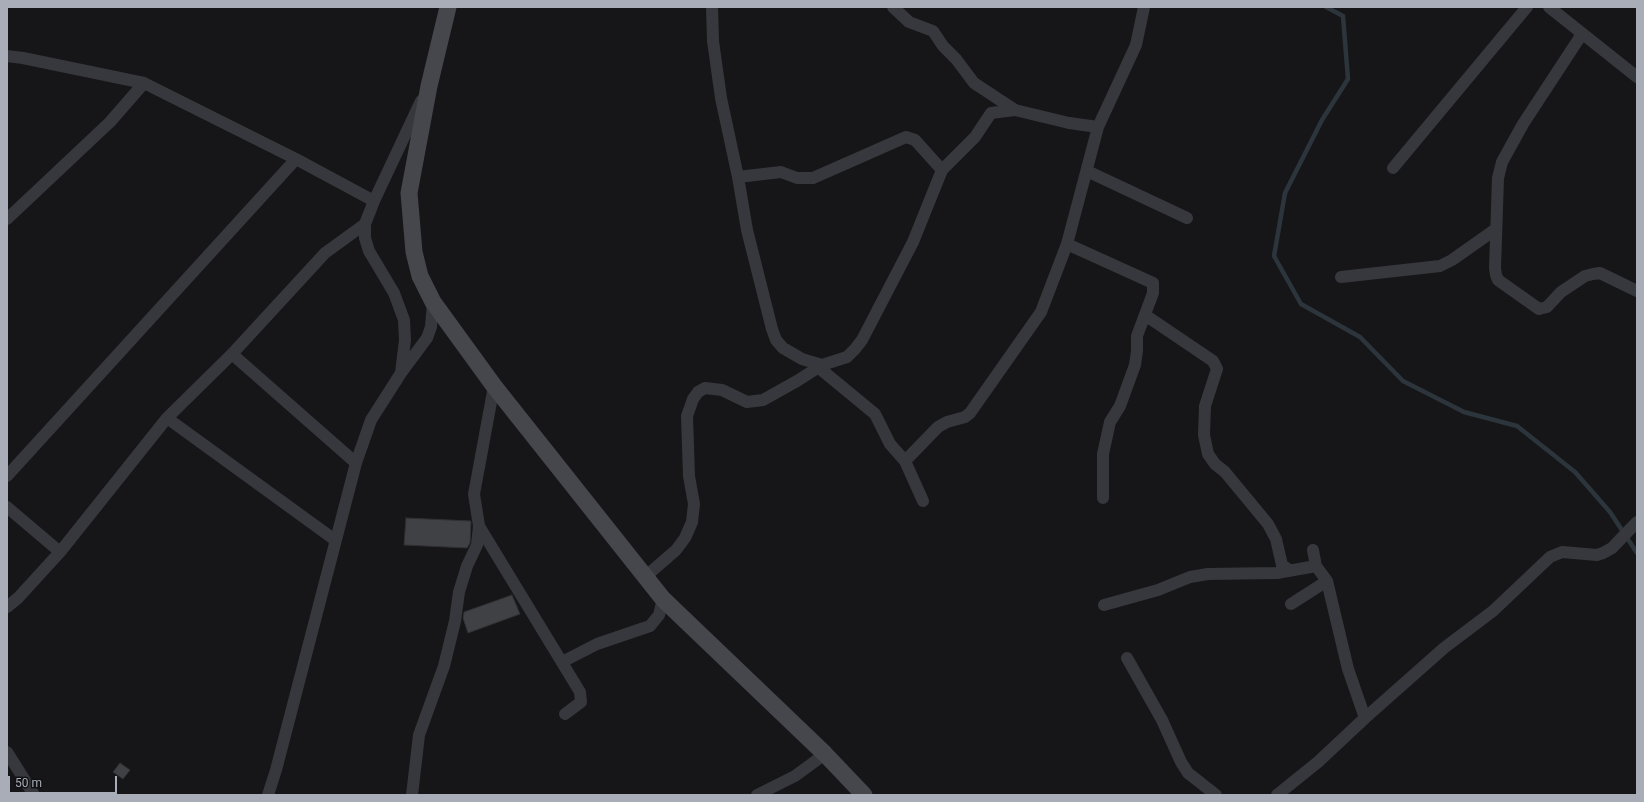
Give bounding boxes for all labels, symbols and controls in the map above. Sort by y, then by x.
scale bar [10,768,119,794]
text: 50 m [15,776,42,790]

